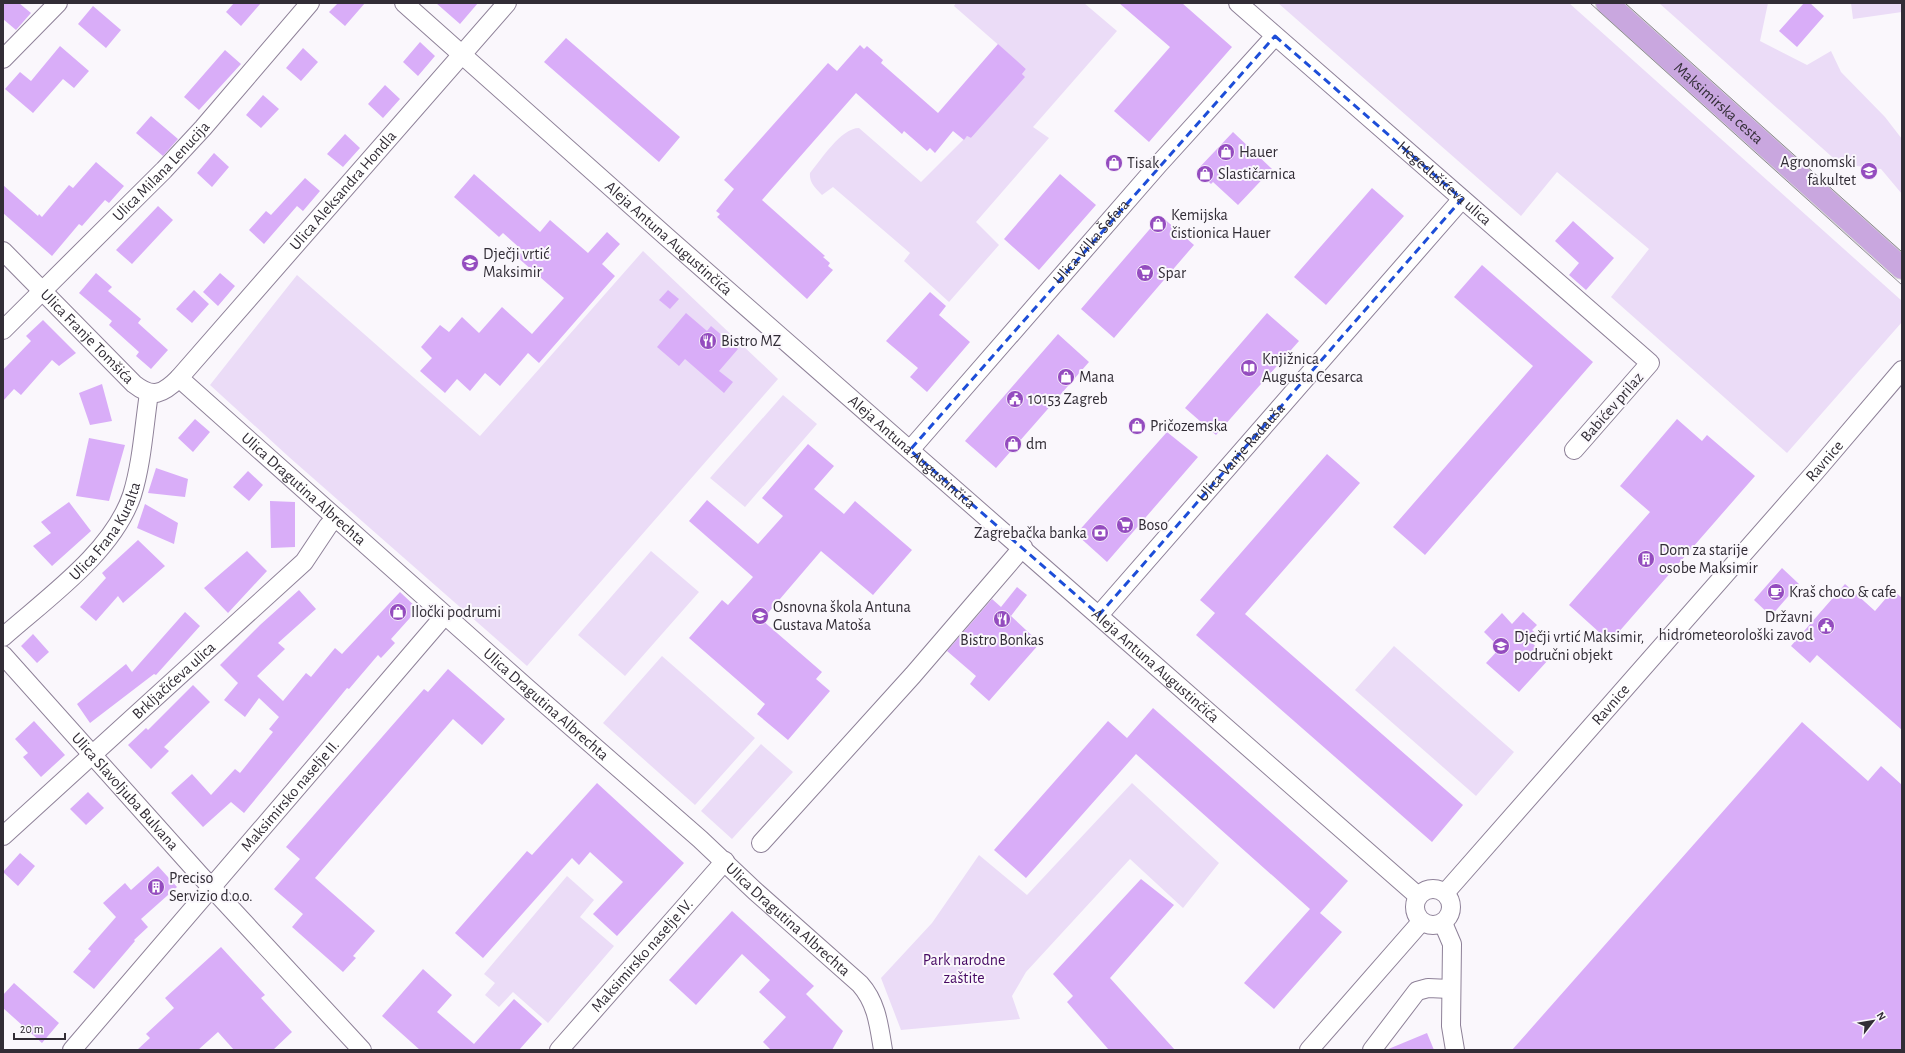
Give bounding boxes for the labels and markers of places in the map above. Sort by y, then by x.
shop icon: Hauer [1216,142,1236,162]
place label: Hauer [1239,144,1279,160]
shop icon: Tisak [1104,153,1124,173]
place label: Agronomski fakultet [1780,154,1856,188]
place label: Tisak [1127,155,1160,171]
school or university icon: Agronomski fakultet [1859,161,1879,181]
shop icon: Slastičarnica [1195,164,1215,184]
place label: Slastičarnica [1218,166,1296,182]
place label: Kemijska čistionica Hauer [1171,207,1271,241]
shop icon: Kemijska čistionica Hauer [1148,214,1168,234]
place label: Dječji vrtić Maksimir [483,246,549,280]
school or university icon: Dječji vrtić Maksimir [460,253,480,273]
supermarket icon: Spar [1135,263,1155,283]
place label: Spar [1158,265,1187,281]
restaurant icon: Bistro MZ [698,331,718,351]
place label: Bistro MZ [721,333,781,349]
place label: Knjižnica Augusta Cesarca [1262,351,1363,385]
library icon: Knjižnica Augusta Cesarca [1239,358,1259,378]
shop icon: Mana [1056,367,1076,387]
place label: Mana [1079,369,1114,385]
public building icon: 10153 Zagreb [1005,389,1025,409]
place label: 10153 Zagreb [1028,391,1108,407]
shop icon: Pričozemska [1127,416,1147,436]
place label: Pričozemska [1150,418,1228,434]
shop icon: dm [1003,434,1023,454]
place label: dm [1026,436,1047,452]
supermarket icon: Boso [1115,515,1135,535]
place label: Boso [1138,517,1168,533]
bank icon: Zagrebačka banka [1090,523,1110,543]
place label: Zagrebačka banka [974,525,1087,541]
place label: Dom za starije osobe Maksimir [1659,542,1758,576]
building icon: Dom za starije osobe Maksimir [1636,549,1656,569]
cafe icon: Kraš choco & cafe [1766,582,1786,602]
place label: Kraš choco & cafe [1789,584,1896,600]
place label: Osnovna škola Antuna Gustava Matoša [773,599,911,633]
shop icon: Iločki podrumi [388,602,408,622]
place label: Iločki podrumi [411,604,501,620]
school or university icon: Osnovna škola Antuna Gustava Matoša [750,606,770,626]
restaurant icon: Bistro Bonkas [992,609,1012,629]
place label: Državni hidrometeorološki zavod [1659,609,1813,643]
public building icon: Državni hidrometeorološki zavod [1816,616,1836,636]
place label: Dječji vrtić Maksimir, područni objekt [1514,629,1644,664]
place label: Bistro Bonkas [960,632,1044,648]
school or university icon: Dječji vrtić Maksimir, područni objekt [1491,636,1511,656]
place label: Preciso Servizio d.o.o. [169,870,253,904]
building icon: Preciso Servizio d.o.o. [146,877,166,897]

